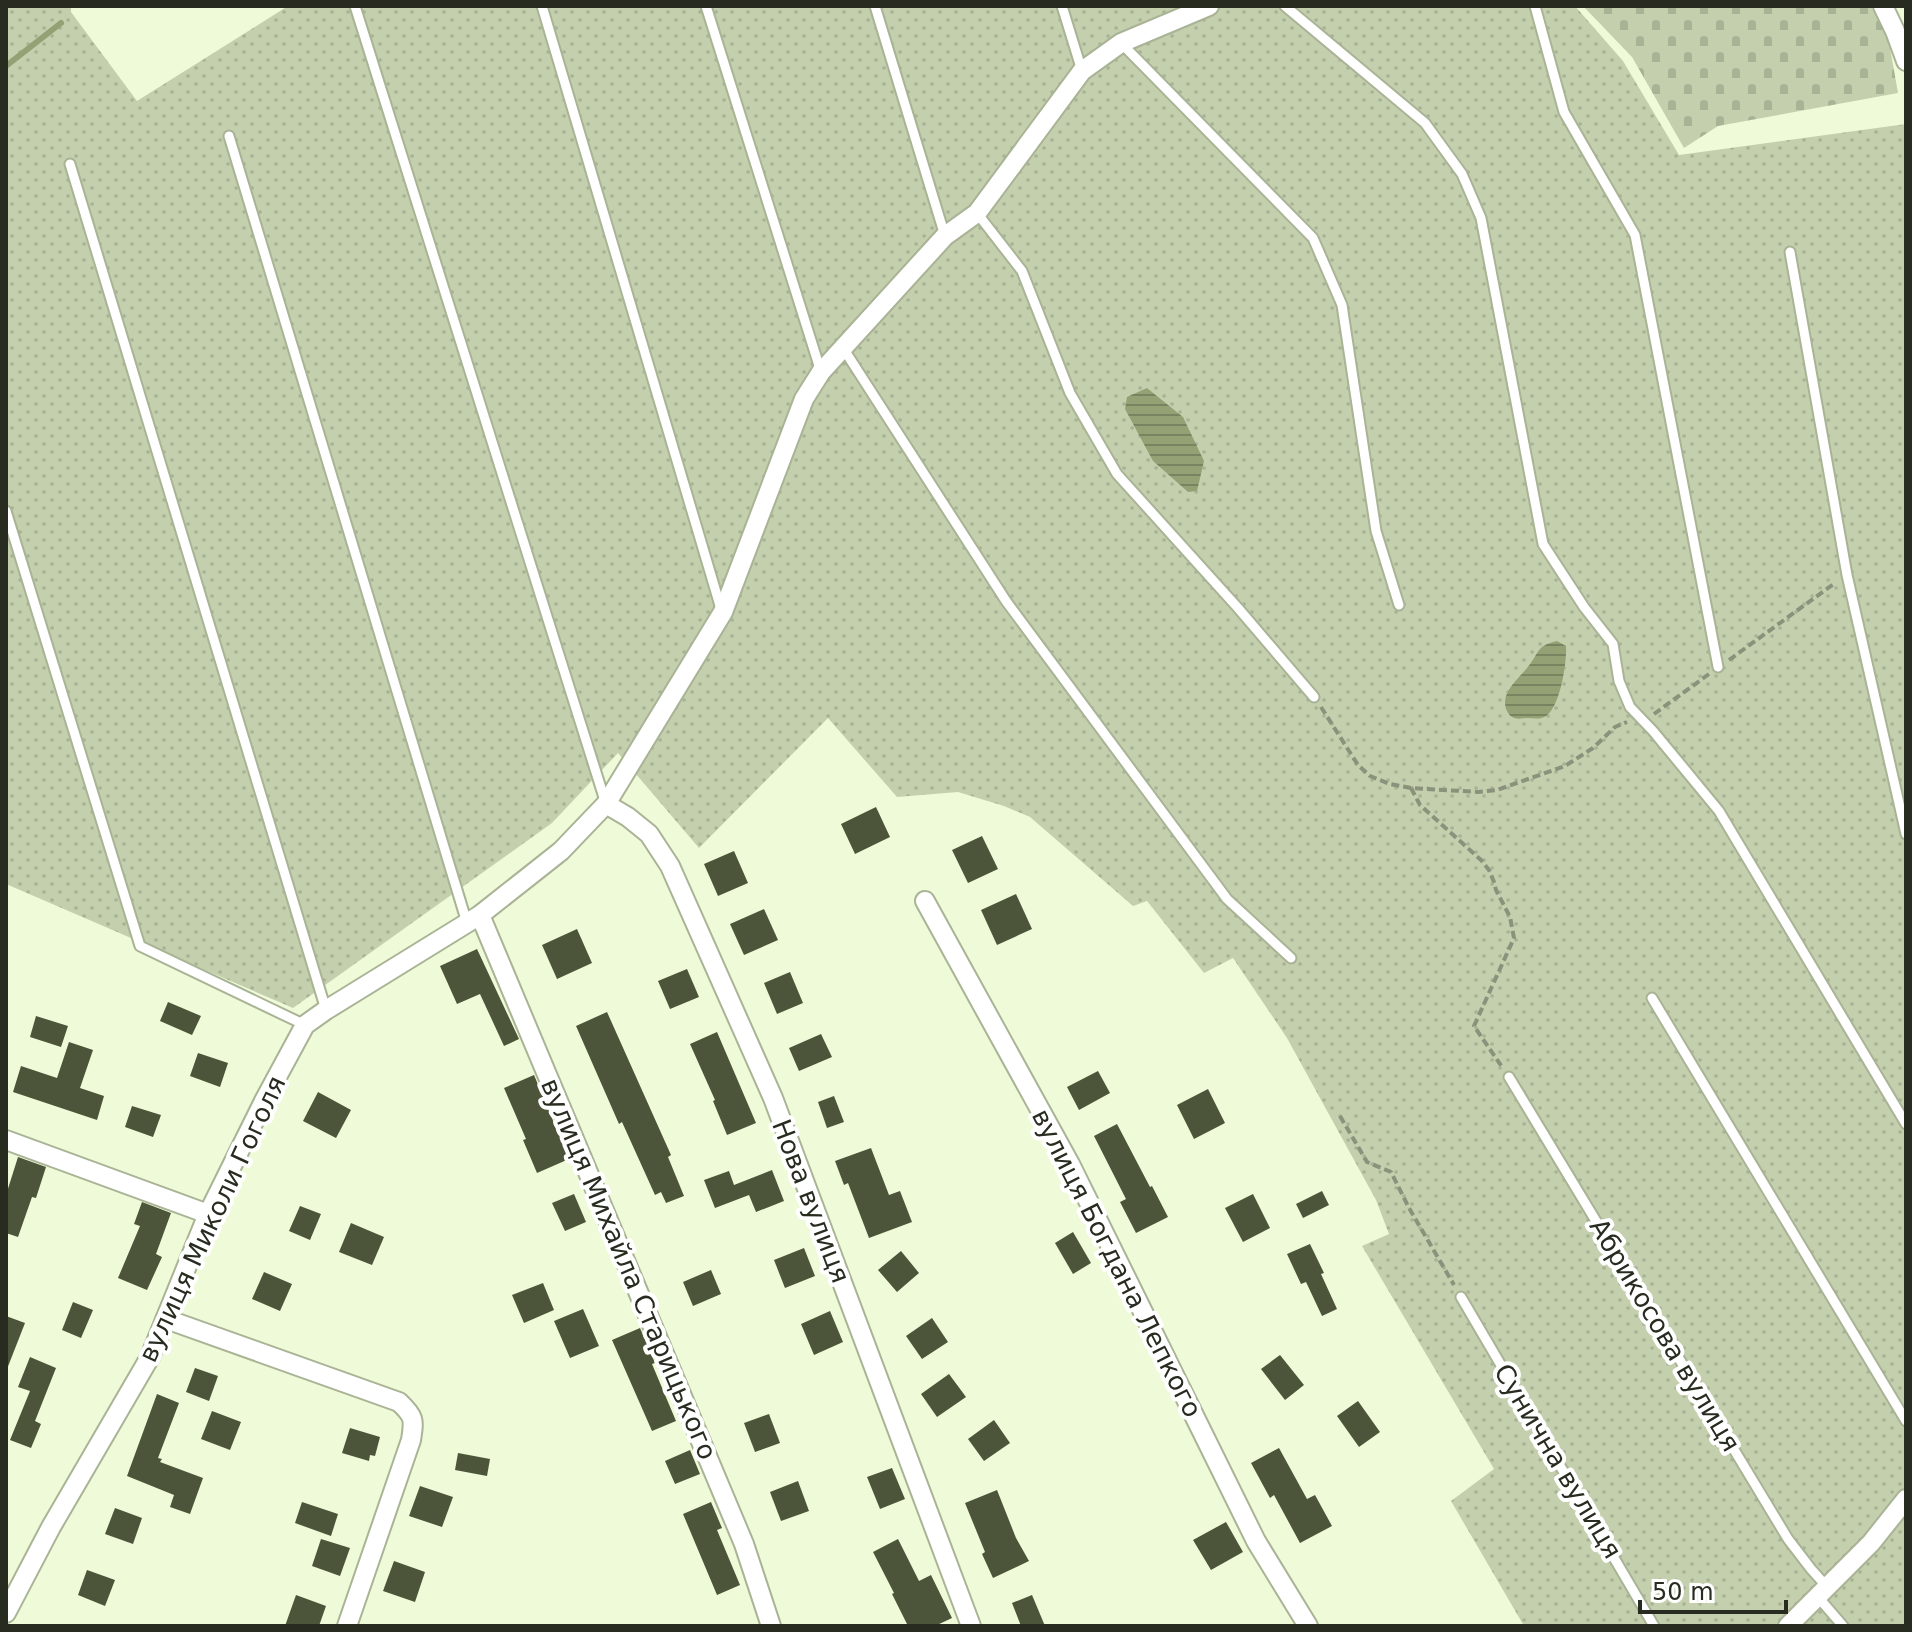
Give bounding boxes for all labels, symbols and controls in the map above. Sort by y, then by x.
street label: вулиця Миколи Гоголя [132,1071,292,1367]
street label: вулиця Михайла Старицького [535,1074,723,1464]
street label: вулиця Богдана Лепкого [1026,1104,1208,1422]
street label: Нова вулиця [766,1115,856,1287]
street label: Абрикосова вулиця [1584,1213,1746,1457]
street label: Сунична вулиця [1488,1358,1628,1564]
scale bar [1640,1564,1786,1614]
text: 50 m [1652,1578,1714,1606]

